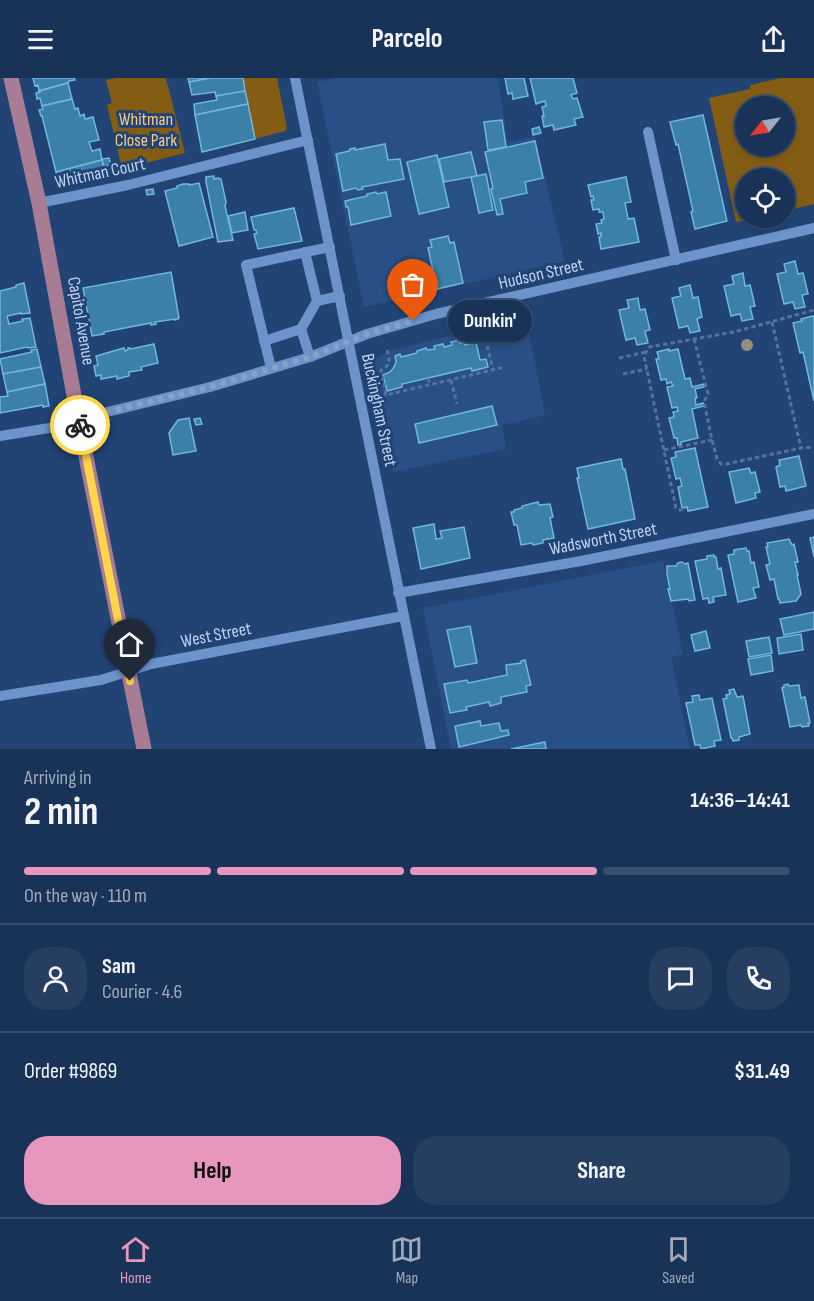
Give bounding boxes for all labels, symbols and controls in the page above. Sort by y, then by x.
icon: menu [24,23,57,56]
text: Parcelo [371,23,443,55]
icon: share [757,23,790,56]
north arrow [735,96,795,156]
map controls [735,96,795,228]
park label: Whitman Close Park [115,109,177,151]
street label: Whitman Court [53,153,148,193]
button: locate [735,168,795,228]
street label: Hudson Street [496,254,586,294]
pin [387,259,438,321]
icon: bag [396,268,429,301]
street label: Capitol Avenue [63,275,99,367]
callout: Dunkin' [449,300,533,342]
text: Dunkin' [464,309,516,333]
street label: Buckingham Street [357,352,401,469]
courier [50,395,110,455]
icon: bike [64,409,97,442]
street label: Wadsworth Street [547,518,659,560]
street label: West Street [179,618,254,652]
pin [104,619,155,681]
icon: home [113,628,146,661]
text: Arriving in [24,766,92,790]
text: 14:36–14:41 [690,787,790,814]
text: 2 min [24,789,98,836]
text: On the way · 110 m [24,884,147,908]
button: person [24,947,87,1010]
button: chat [649,947,712,1010]
button: phone [727,947,790,1010]
text: Sam [102,953,136,980]
text: Courier · 4.6 [102,980,182,1004]
text: Order #9869 [24,1058,117,1085]
text: $31.49 [734,1058,790,1085]
button: Help [24,1136,401,1205]
button: Share [413,1136,790,1205]
tab: Home [119,1233,152,1288]
tab: Map [390,1233,423,1288]
tab: Saved [662,1233,695,1288]

